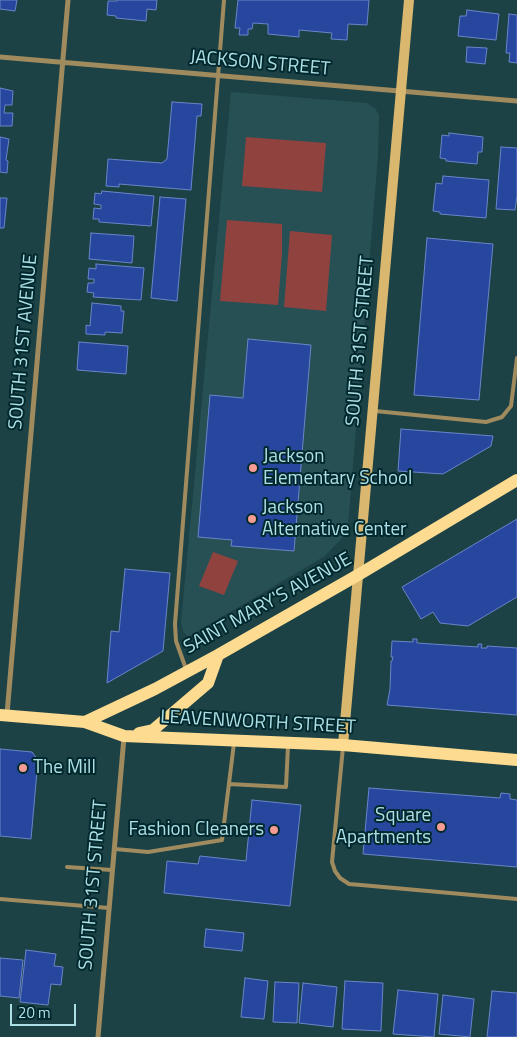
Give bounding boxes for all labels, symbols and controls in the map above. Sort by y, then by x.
street label: JACKSON STREET [189,47,331,81]
street label: SOUTH 31ST AVENUE [5,253,43,431]
street label: SOUTH 31ST STREET [342,255,380,427]
place label: Jackson Elementary School [263,446,412,490]
marker: Jackson Elementary School [247,462,259,474]
place label: Jackson Alternative Center [262,497,407,541]
marker: Jackson Alternative Center [246,513,258,525]
street label: SAINT MARY'S AVENUE [180,548,356,660]
street label: LEAVENWORTH STREET [160,706,356,740]
place label: The Mill [33,757,96,779]
marker: The Mill [17,762,29,774]
street label: SOUTH 31ST STREET [75,799,113,971]
place label: Square Apartments [336,805,431,849]
place label: Fashion Cleaners [128,819,264,841]
marker: Square Apartments [435,821,447,833]
marker: Fashion Cleaners [268,824,280,836]
scale bar [12,994,79,1026]
text: 20 m [18,1001,51,1024]

